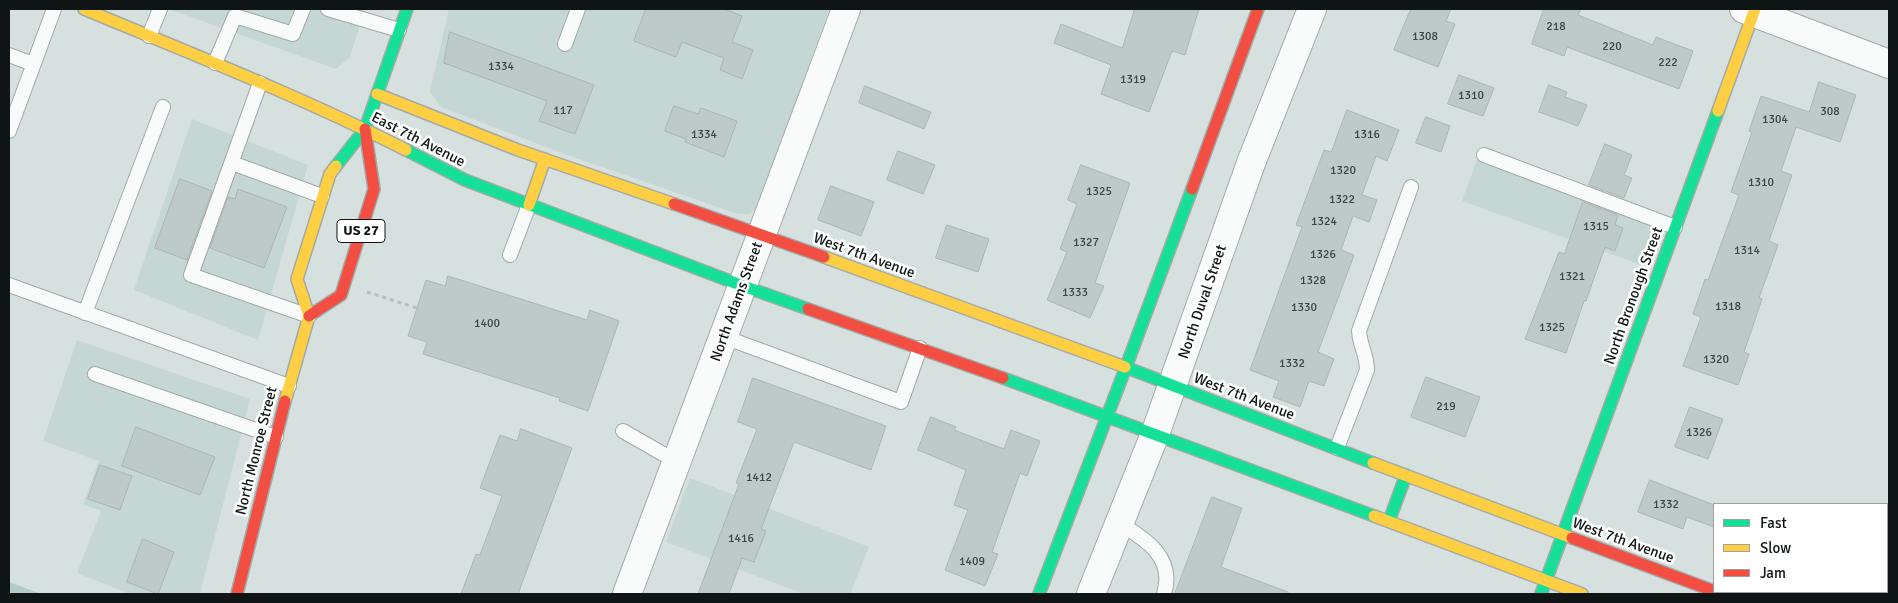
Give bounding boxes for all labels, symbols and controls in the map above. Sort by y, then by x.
house number: 218 [1546,20,1566,34]
house number: 1308 [1412,30,1438,44]
house number: 220 [1602,40,1622,54]
house number: 222 [1658,56,1678,70]
house number: 1334 [488,60,514,74]
house number: 1319 [1120,73,1146,87]
house number: 1310 [1458,89,1484,103]
house number: 117 [553,104,573,118]
house number: 308 [1820,105,1840,119]
street label: East 7th Avenue [368,109,468,171]
house number: 1304 [1762,113,1788,127]
house number: 1334 [691,128,717,142]
house number: 1316 [1354,128,1380,142]
house number: 1320 [1330,164,1356,178]
house number: 1310 [1748,176,1774,190]
house number: 1325 [1086,185,1112,199]
house number: 1322 [1329,193,1355,207]
house number: 1324 [1311,215,1337,229]
road number: US 27 [337,220,385,242]
house number: 1315 [1583,220,1609,234]
street label: North Bronough Street [1601,225,1667,367]
street label: West 7th Avenue [811,229,917,283]
house number: 1327 [1073,236,1099,250]
street label: North Adams Street [707,240,767,364]
street label: North Duval Street [1175,243,1231,361]
house number: 1314 [1734,244,1760,258]
house number: 1326 [1310,248,1336,262]
house number: 1321 [1559,270,1585,284]
house number: 1328 [1300,274,1326,288]
house number: 1333 [1062,286,1088,300]
house number: 1318 [1715,300,1741,314]
house number: 1330 [1291,301,1317,315]
house number: 1400 [474,317,500,331]
house number: 1325 [1539,321,1565,335]
house number: 1320 [1703,353,1729,367]
house number: 1332 [1279,357,1305,371]
street label: West 7th Avenue [1191,370,1297,424]
street label: North Monroe Street [232,385,282,517]
house number: 219 [1436,400,1456,414]
house number: 1326 [1686,426,1712,440]
house number: 1412 [746,471,772,485]
house number: 1332 [1653,498,1679,512]
legend [1713,503,1888,593]
street label: West 7th Avenue [1570,514,1676,568]
text: Fast [1760,514,1787,532]
house number: 1416 [728,532,754,546]
text: Slow [1760,539,1791,557]
house number: 1409 [959,555,985,569]
text: Jam [1760,564,1786,582]

